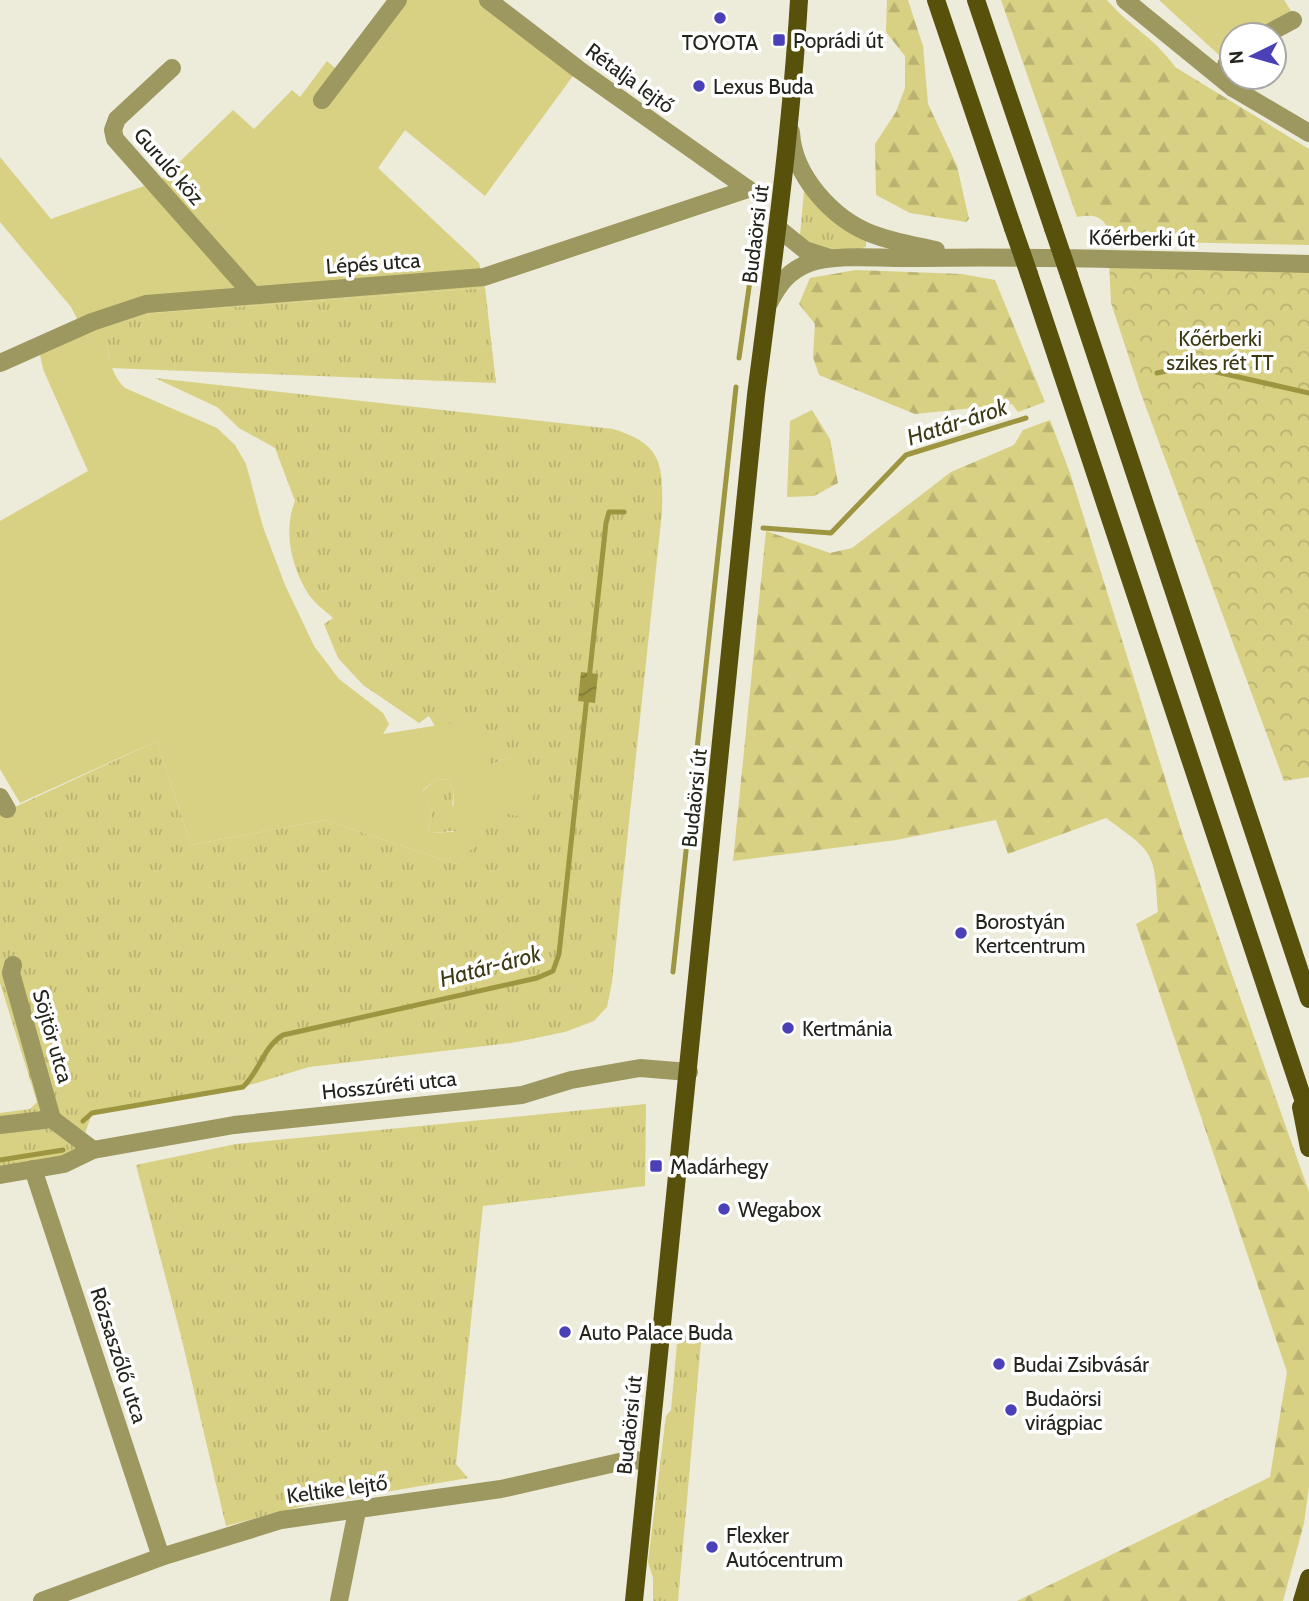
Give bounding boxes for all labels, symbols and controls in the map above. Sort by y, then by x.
marker: TOYOTA [712,10,728,26]
north arrow [1218,21,1288,91]
place label: Poprádi út [793,28,883,53]
place label: TOYOTA [682,30,758,55]
marker: Poprádi út [771,32,787,48]
street label: Rétalja lejtő [580,38,679,119]
text: N [1225,50,1249,65]
place label: Lexus Buda [713,74,814,99]
marker: Lexus Buda [691,78,707,94]
street label: Guruló köz [129,122,209,210]
street label: Budaörsi út [737,183,773,285]
street label: Kőérberki út [1089,225,1195,251]
street label: Lépés utca [325,247,421,279]
park label: Kőérberki szikes rét TT [1166,326,1274,375]
water label: Határ-árok [903,392,1012,451]
street label: Budaörsi út [676,747,712,849]
place label: Borostyán Kertcentrum [975,909,1085,958]
marker: Borostyán Kertcentrum [953,925,969,941]
water label: Határ-árok [436,939,545,993]
street label: Söjtör utca [27,987,78,1086]
place label: Kertmánia [802,1016,892,1041]
marker: Kertmánia [780,1020,796,1036]
street label: Hosszúréti utca [320,1065,458,1105]
place label: Madárhegy [670,1154,769,1179]
marker: Madárhegy [648,1158,664,1174]
place label: Wegabox [738,1197,821,1222]
marker: Wegabox [716,1201,732,1217]
street label: Rózsaszőlő utca [85,1284,153,1426]
place label: Auto Palace Buda [579,1320,733,1345]
marker: Auto Palace Buda [557,1324,573,1340]
place label: Budai Zsibvásár [1013,1352,1149,1377]
marker: Budai Zsibvásár [991,1356,1007,1372]
street label: Budaörsi út [611,1374,647,1476]
place label: Budaörsi virágpiac [1025,1386,1103,1435]
marker: Budaörsi virágpiac [1003,1402,1019,1418]
street label: Keltike lejtő [285,1470,389,1509]
place label: Flexker Autócentrum [726,1523,843,1572]
marker: Flexker Autócentrum [704,1539,720,1555]

